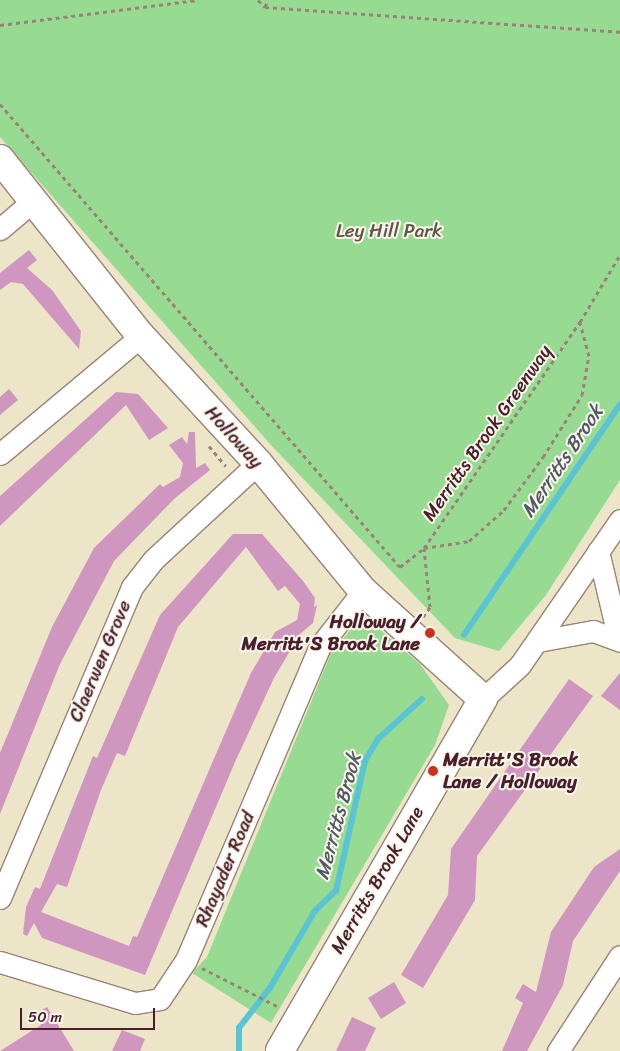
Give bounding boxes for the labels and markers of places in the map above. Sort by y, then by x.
place label: Holloway / Merritt'S Brook Lane [242,611,420,655]
marker: Holloway / Merritt'S Brook Lane [424,627,436,639]
place label: Merritt'S Brook Lane / Holloway [443,749,578,793]
marker: Merritt'S Brook Lane / Holloway [427,765,439,777]

